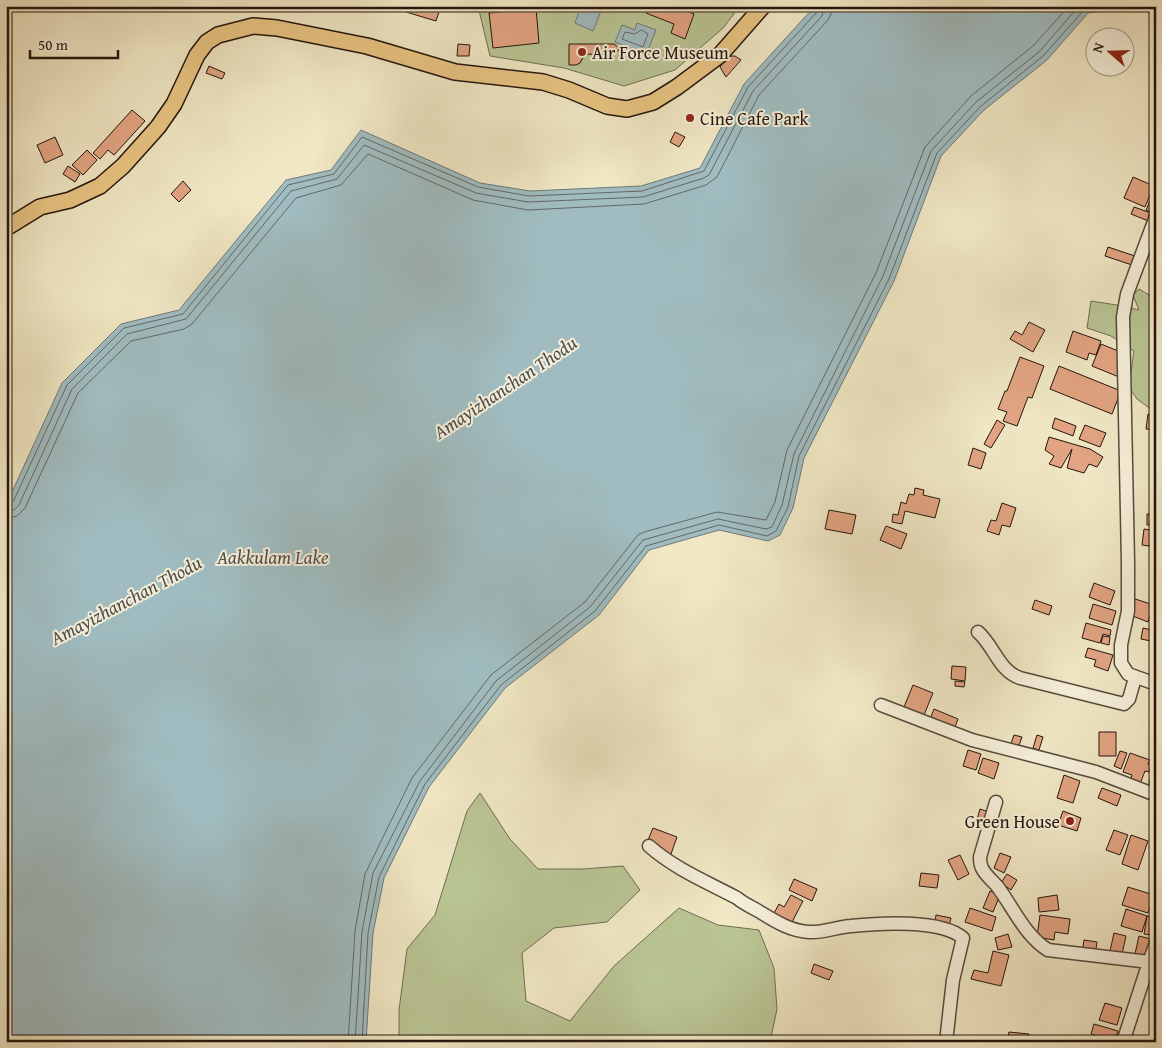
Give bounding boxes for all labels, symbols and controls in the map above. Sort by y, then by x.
scale bar [30,28,118,60]
north arrow [1084,28,1134,78]
text: 50 m [38,34,69,55]
place label: Air Force Museum [592,39,729,66]
text: N [1087,39,1109,55]
marker: Air Force Museum [576,46,588,58]
place label: Cine Cafe Park [700,105,809,132]
marker: Cine Cafe Park [684,112,696,124]
water label: Amayizhanchan Thodu [427,328,583,446]
water label: Aakkulam Lake [216,543,329,571]
water label: Amayizhanchan Thodu [44,548,207,652]
place label: Green House [965,808,1060,835]
marker: Green House [1064,815,1076,827]

